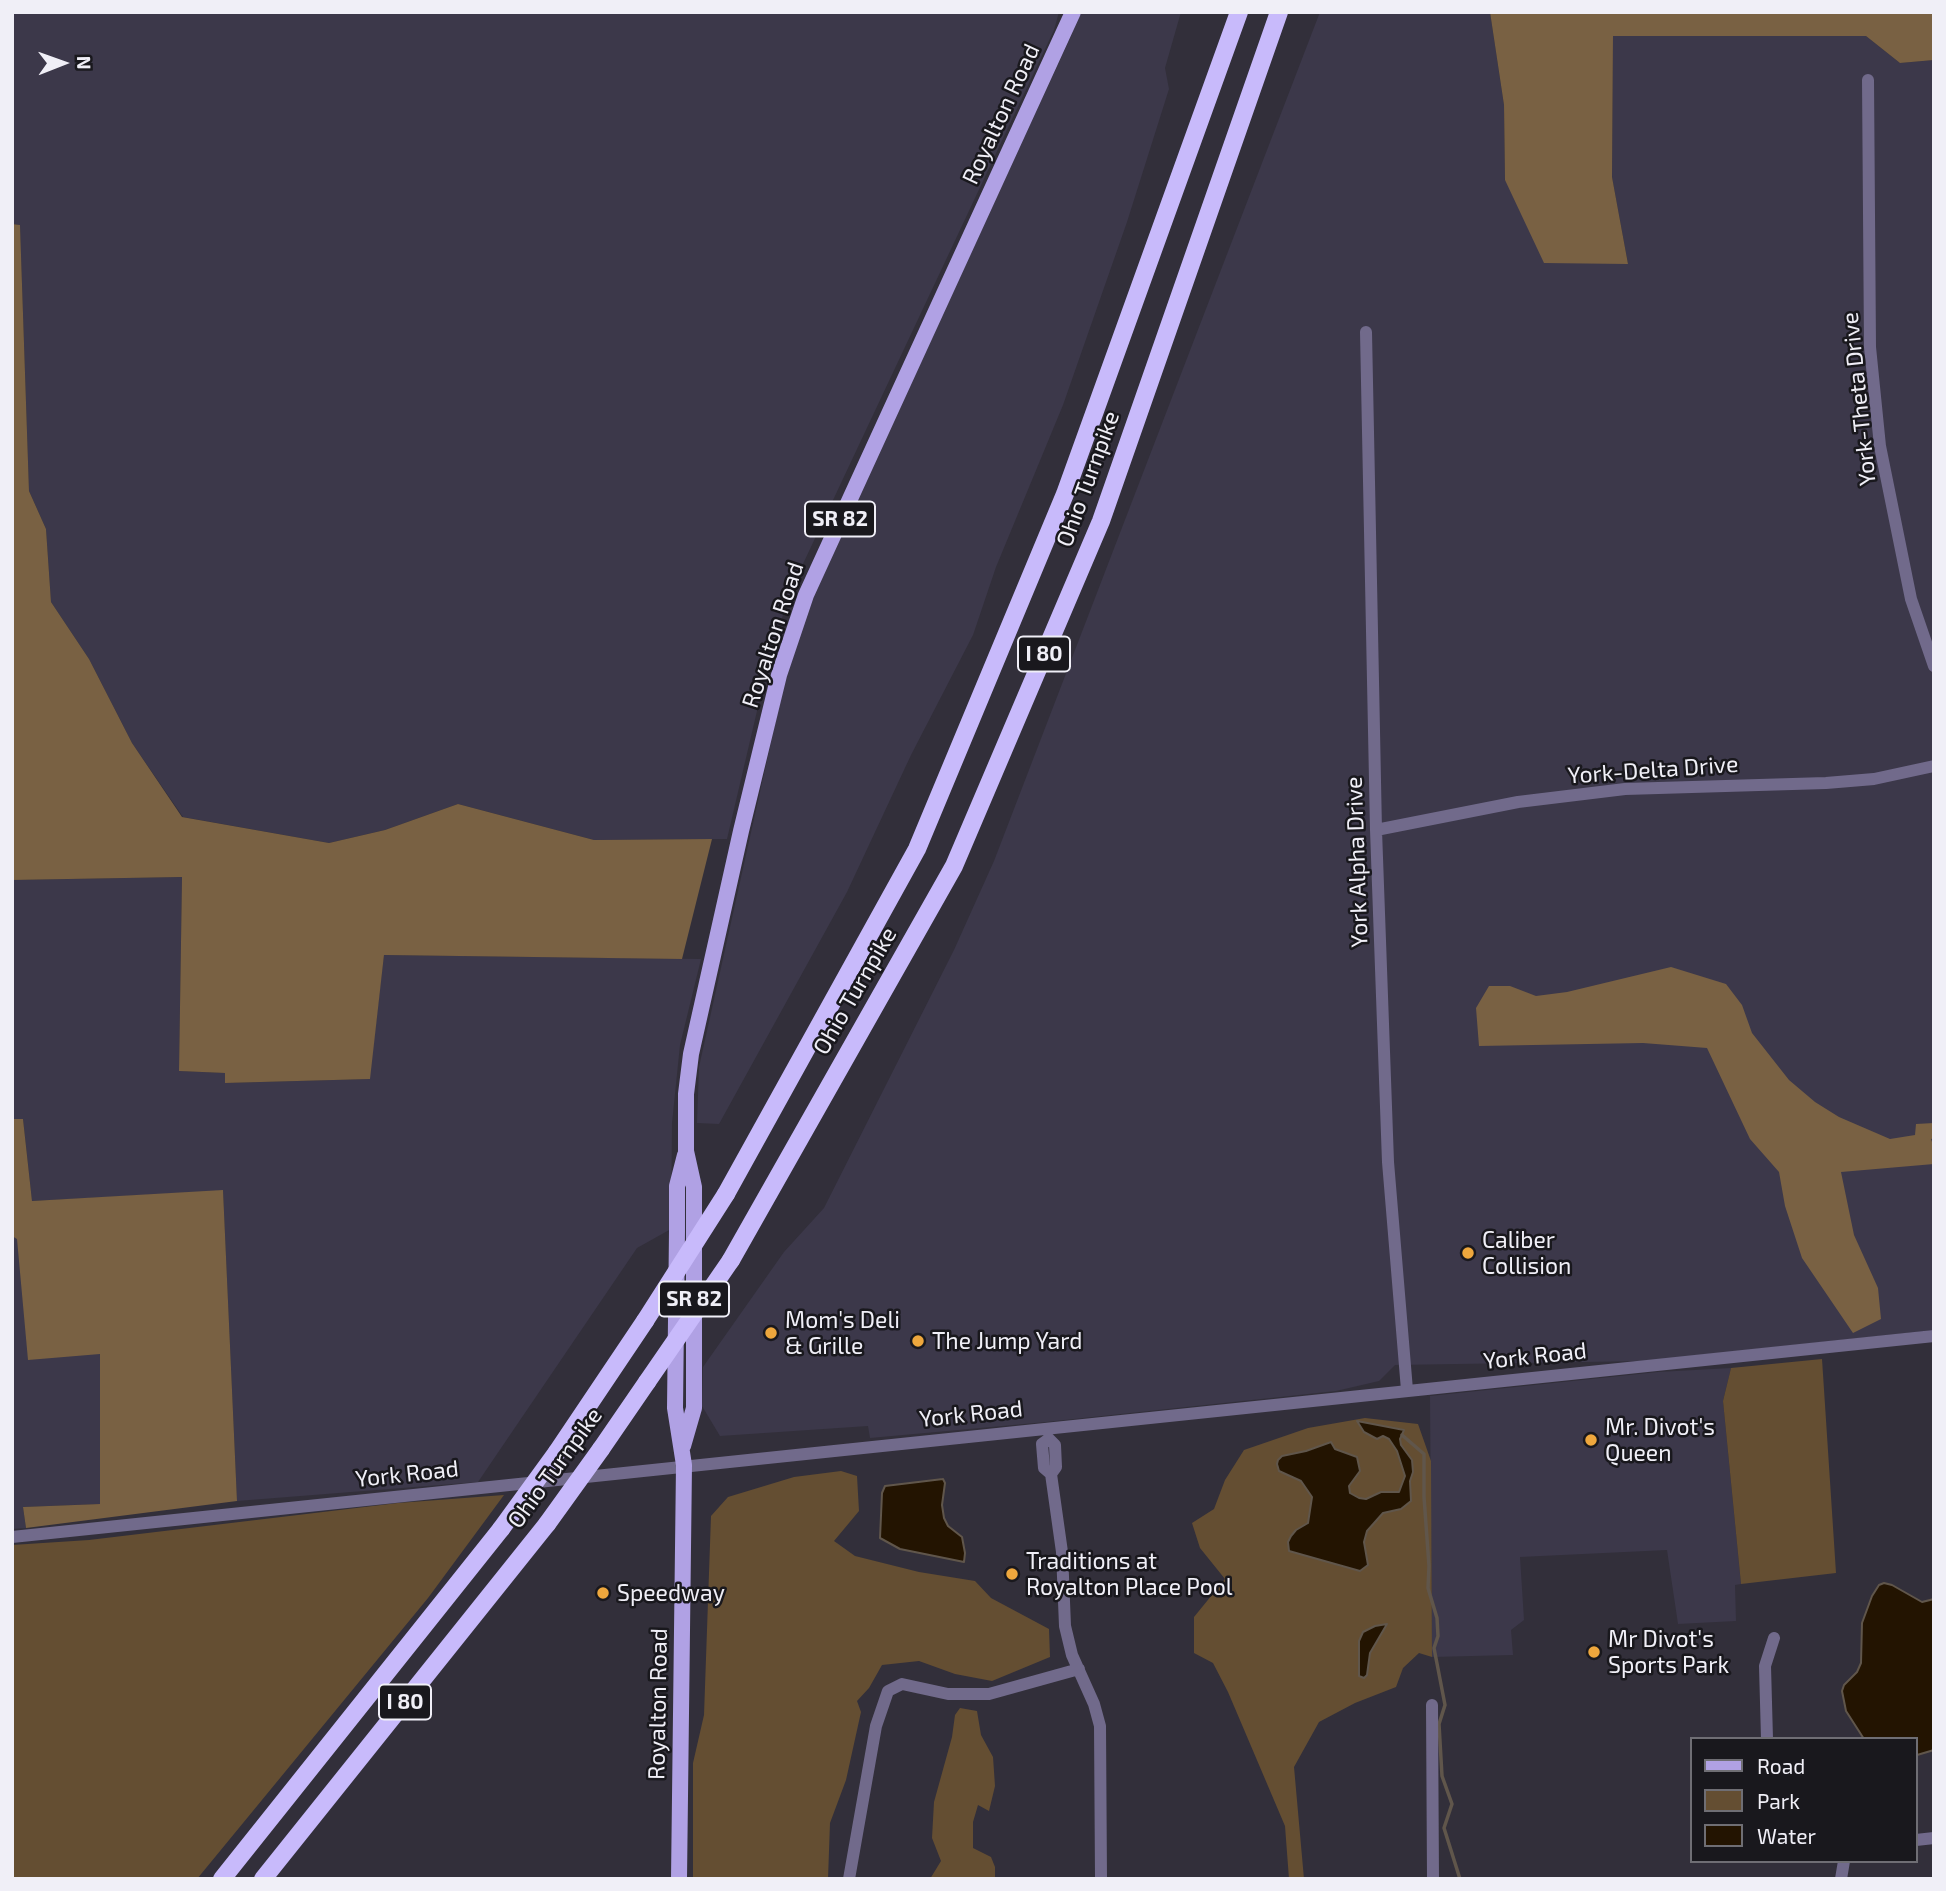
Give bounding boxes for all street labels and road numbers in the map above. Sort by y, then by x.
street label: Royalton Road [956,39,1046,189]
street label: York-Theta Drive [1836,311,1882,487]
street label: Ohio Turnpike [1051,407,1125,551]
road number: SR 82 [805,502,875,536]
street label: Royalton Road [736,559,810,711]
road number: I 80 [1018,636,1070,672]
street label: York-Delta Drive [1567,750,1739,790]
street label: York Alpha Drive [1340,776,1374,948]
street label: Ohio Turnpike [807,922,903,1060]
road number: SR 82 [659,1282,729,1316]
street label: York Road [1482,1337,1588,1375]
street label: York Road [918,1395,1024,1433]
street label: Ohio Turnpike [502,1402,608,1534]
street label: York Road [354,1455,460,1493]
street label: Royalton Road [643,1628,673,1780]
road number: I 80 [379,1684,431,1720]

